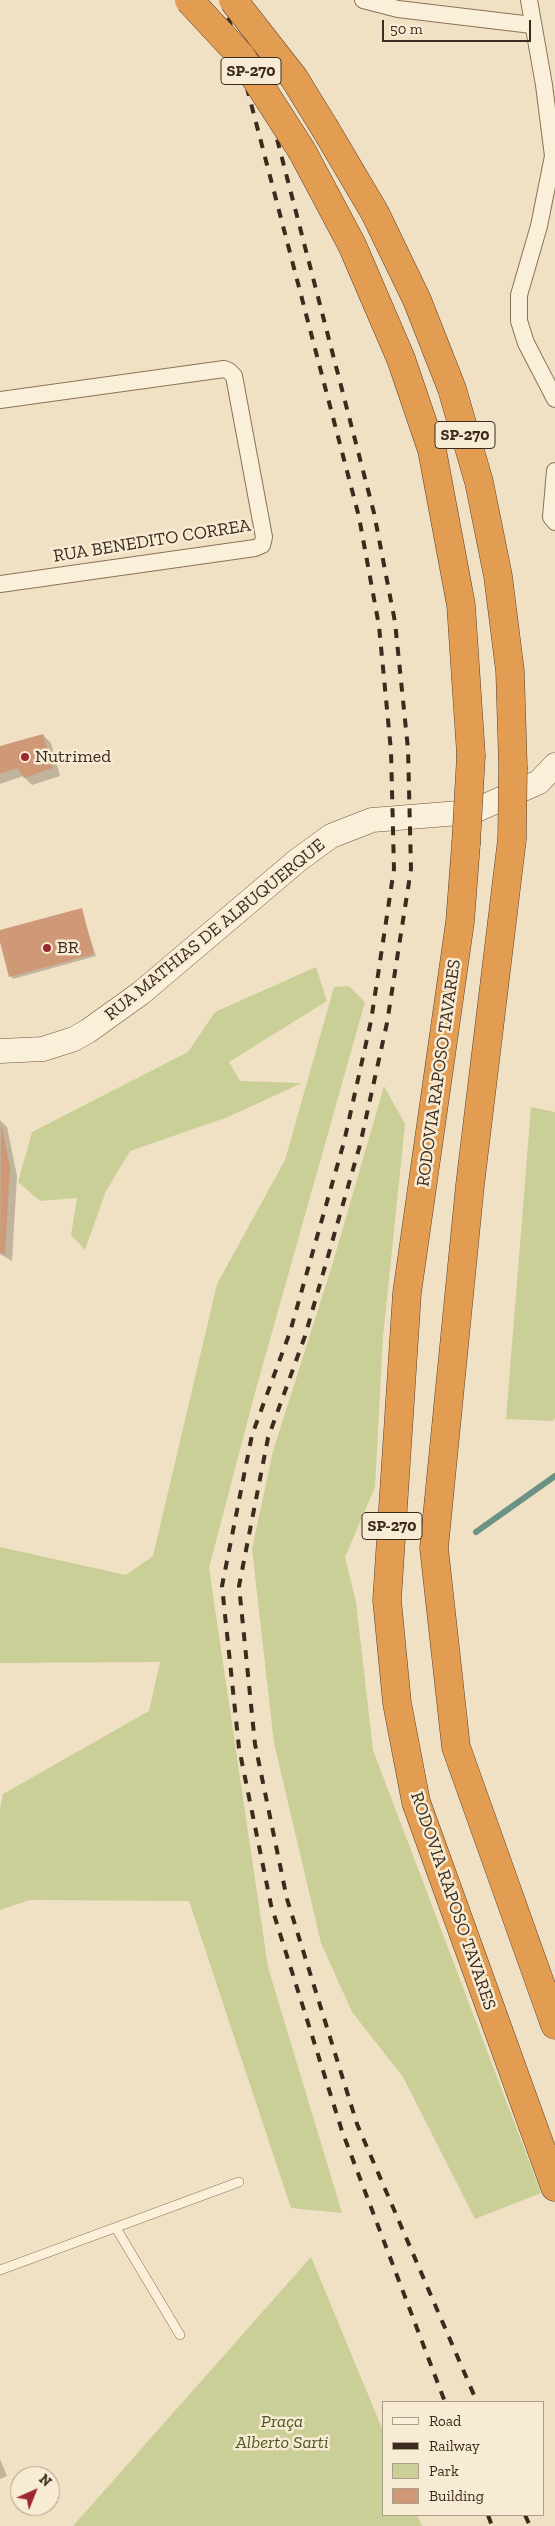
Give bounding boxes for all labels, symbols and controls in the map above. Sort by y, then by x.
scale bar [385,10,534,42]
text: 50 m [390,20,423,38]
road number: SP-270 [221,58,281,84]
road number: SP-270 [435,422,495,448]
street label: RUA BENEDITO CORREA [52,515,252,567]
place label: Nutrimed [35,746,111,768]
marker: Nutrimed [19,751,31,763]
street label: RUA MATHIAS DE ALBUQUERQUE [100,834,330,1026]
place label: BR [57,937,79,959]
marker: BR [41,942,53,954]
street label: RODOVIA RAPOSO TAVARES [412,958,466,1188]
road number: SP-270 [362,1512,422,1540]
street label: RODOVIA RAPOSO TAVARES [405,1789,501,2013]
legend [382,2401,545,2516]
park label: Praça Alberto Sarti [235,2411,329,2454]
text: Road [429,2412,461,2430]
text: Railway [429,2437,480,2455]
text: Park [429,2462,459,2480]
north arrow [10,2466,60,2516]
text: N [35,2471,55,2490]
text: Building [429,2487,484,2505]

